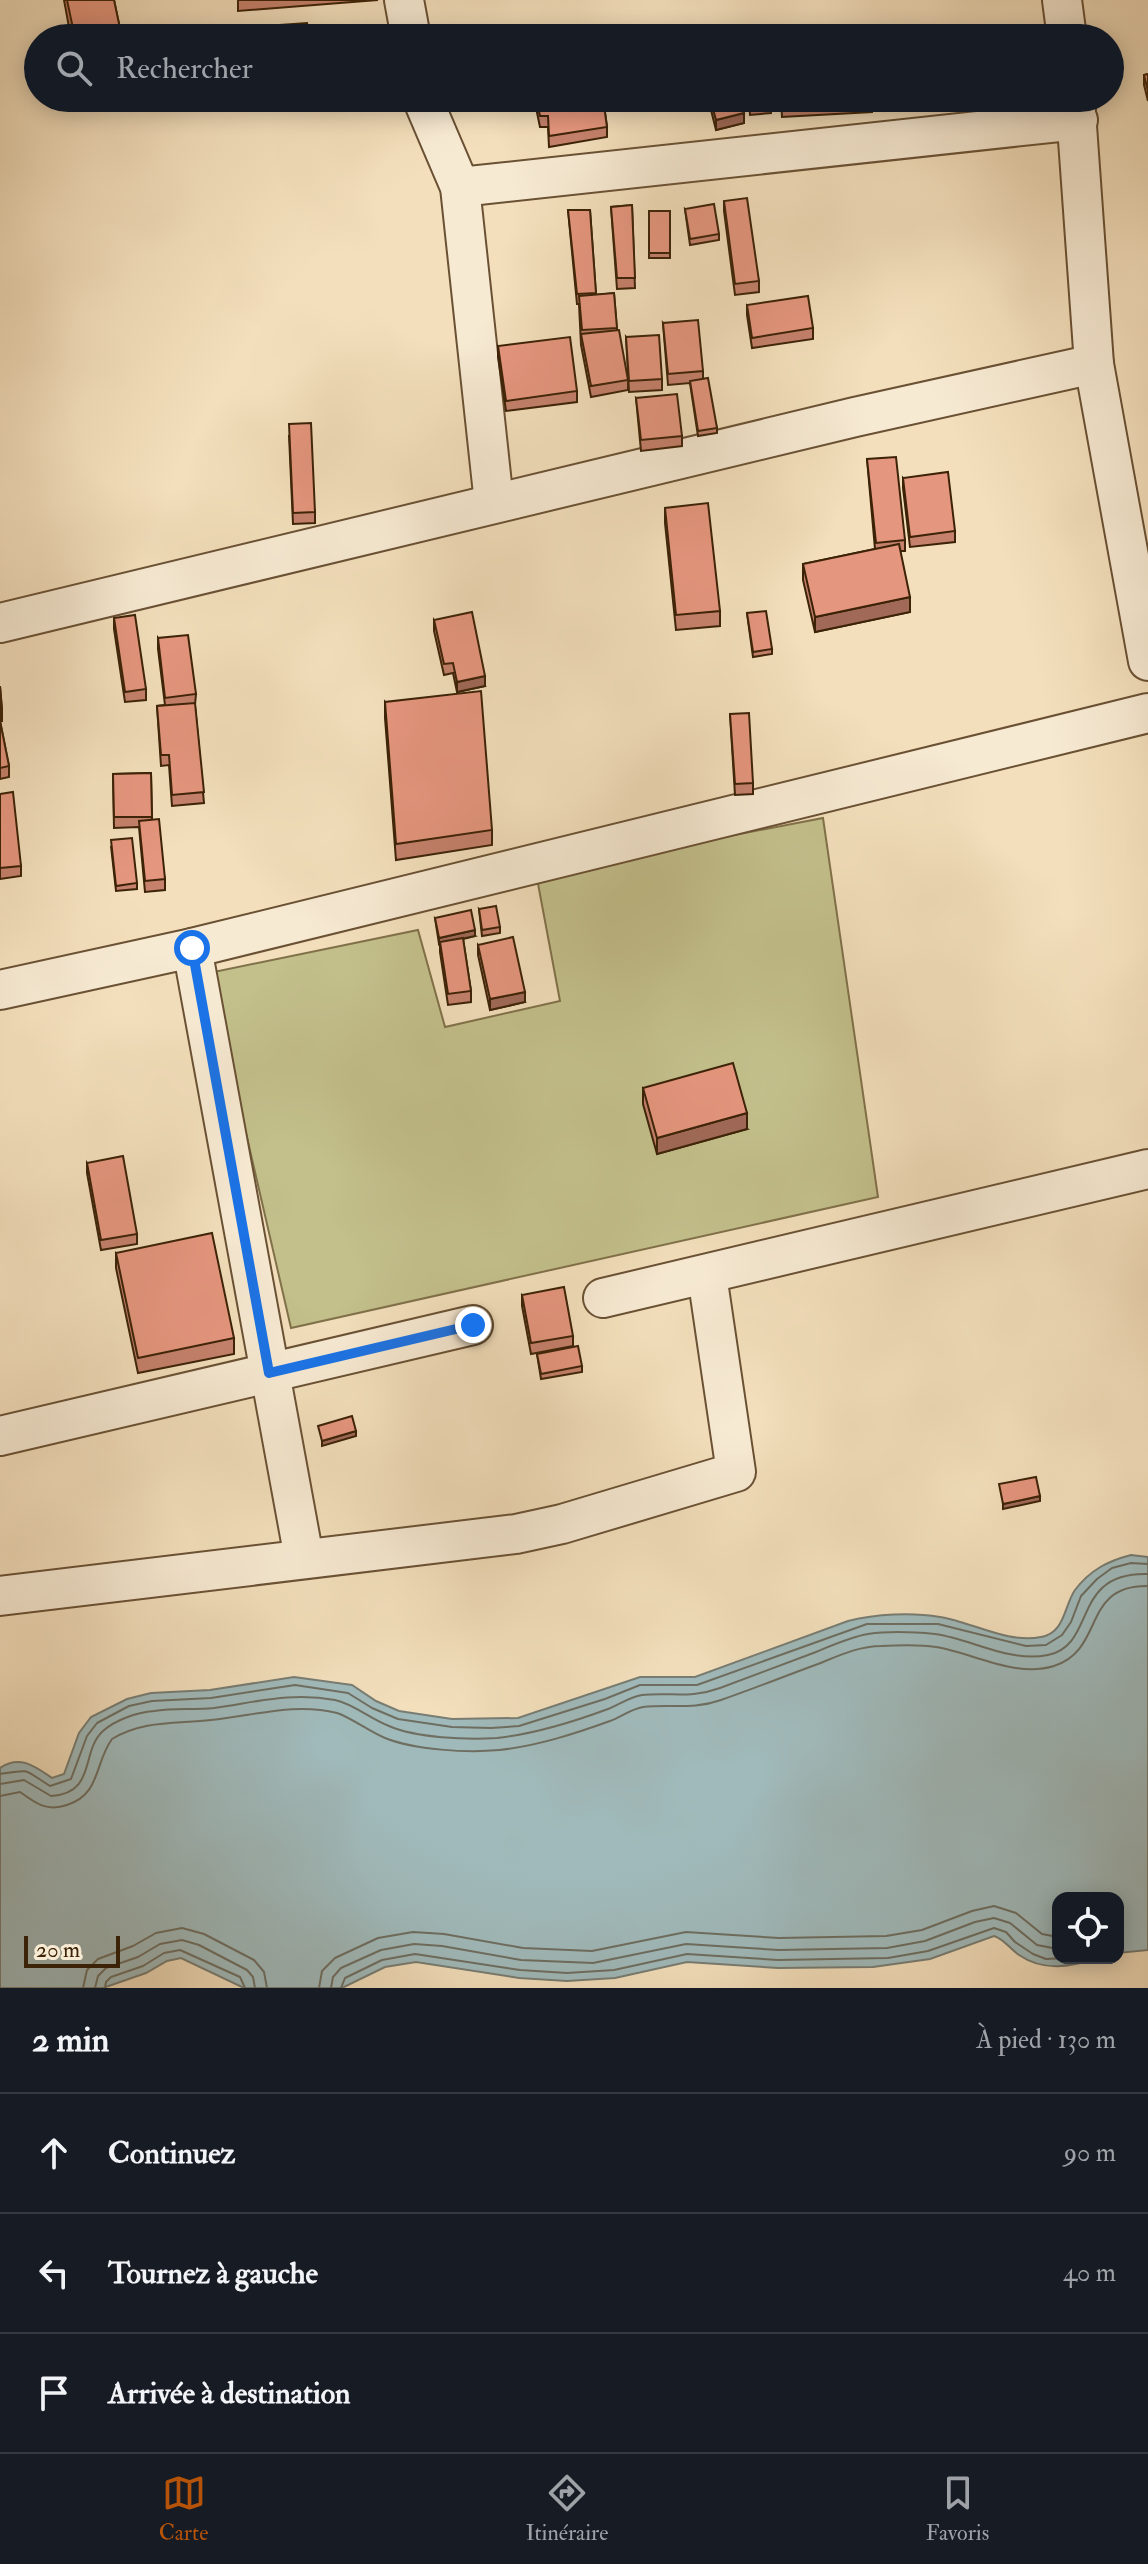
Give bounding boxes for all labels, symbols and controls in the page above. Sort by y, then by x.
search box [24,24,1124,112]
icon: search [52,46,96,90]
text: Rechercher [116,50,253,87]
route start [174,930,210,966]
route end [455,1307,491,1343]
map controls [1052,1892,1124,1964]
button: locate [1052,1892,1124,1964]
scale bar [24,1932,120,1968]
text: 20 m [36,1936,80,1964]
text: 2 min [32,2019,109,2062]
text: À pied · 130 m [976,2024,1116,2056]
icon: ahead [32,2131,76,2175]
text: Continuez [108,2135,235,2172]
text: 90 m [1064,2137,1116,2169]
icon: left [32,2251,76,2295]
text: Tournez à gauche [108,2255,318,2292]
text: 40 m [1063,2257,1116,2289]
icon: arrive [32,2371,76,2415]
text: Arrivée à destination [108,2375,351,2412]
tab: Carte [159,2471,208,2547]
tab: Itinéraire [526,2471,608,2547]
tab: Favoris [926,2471,989,2547]

